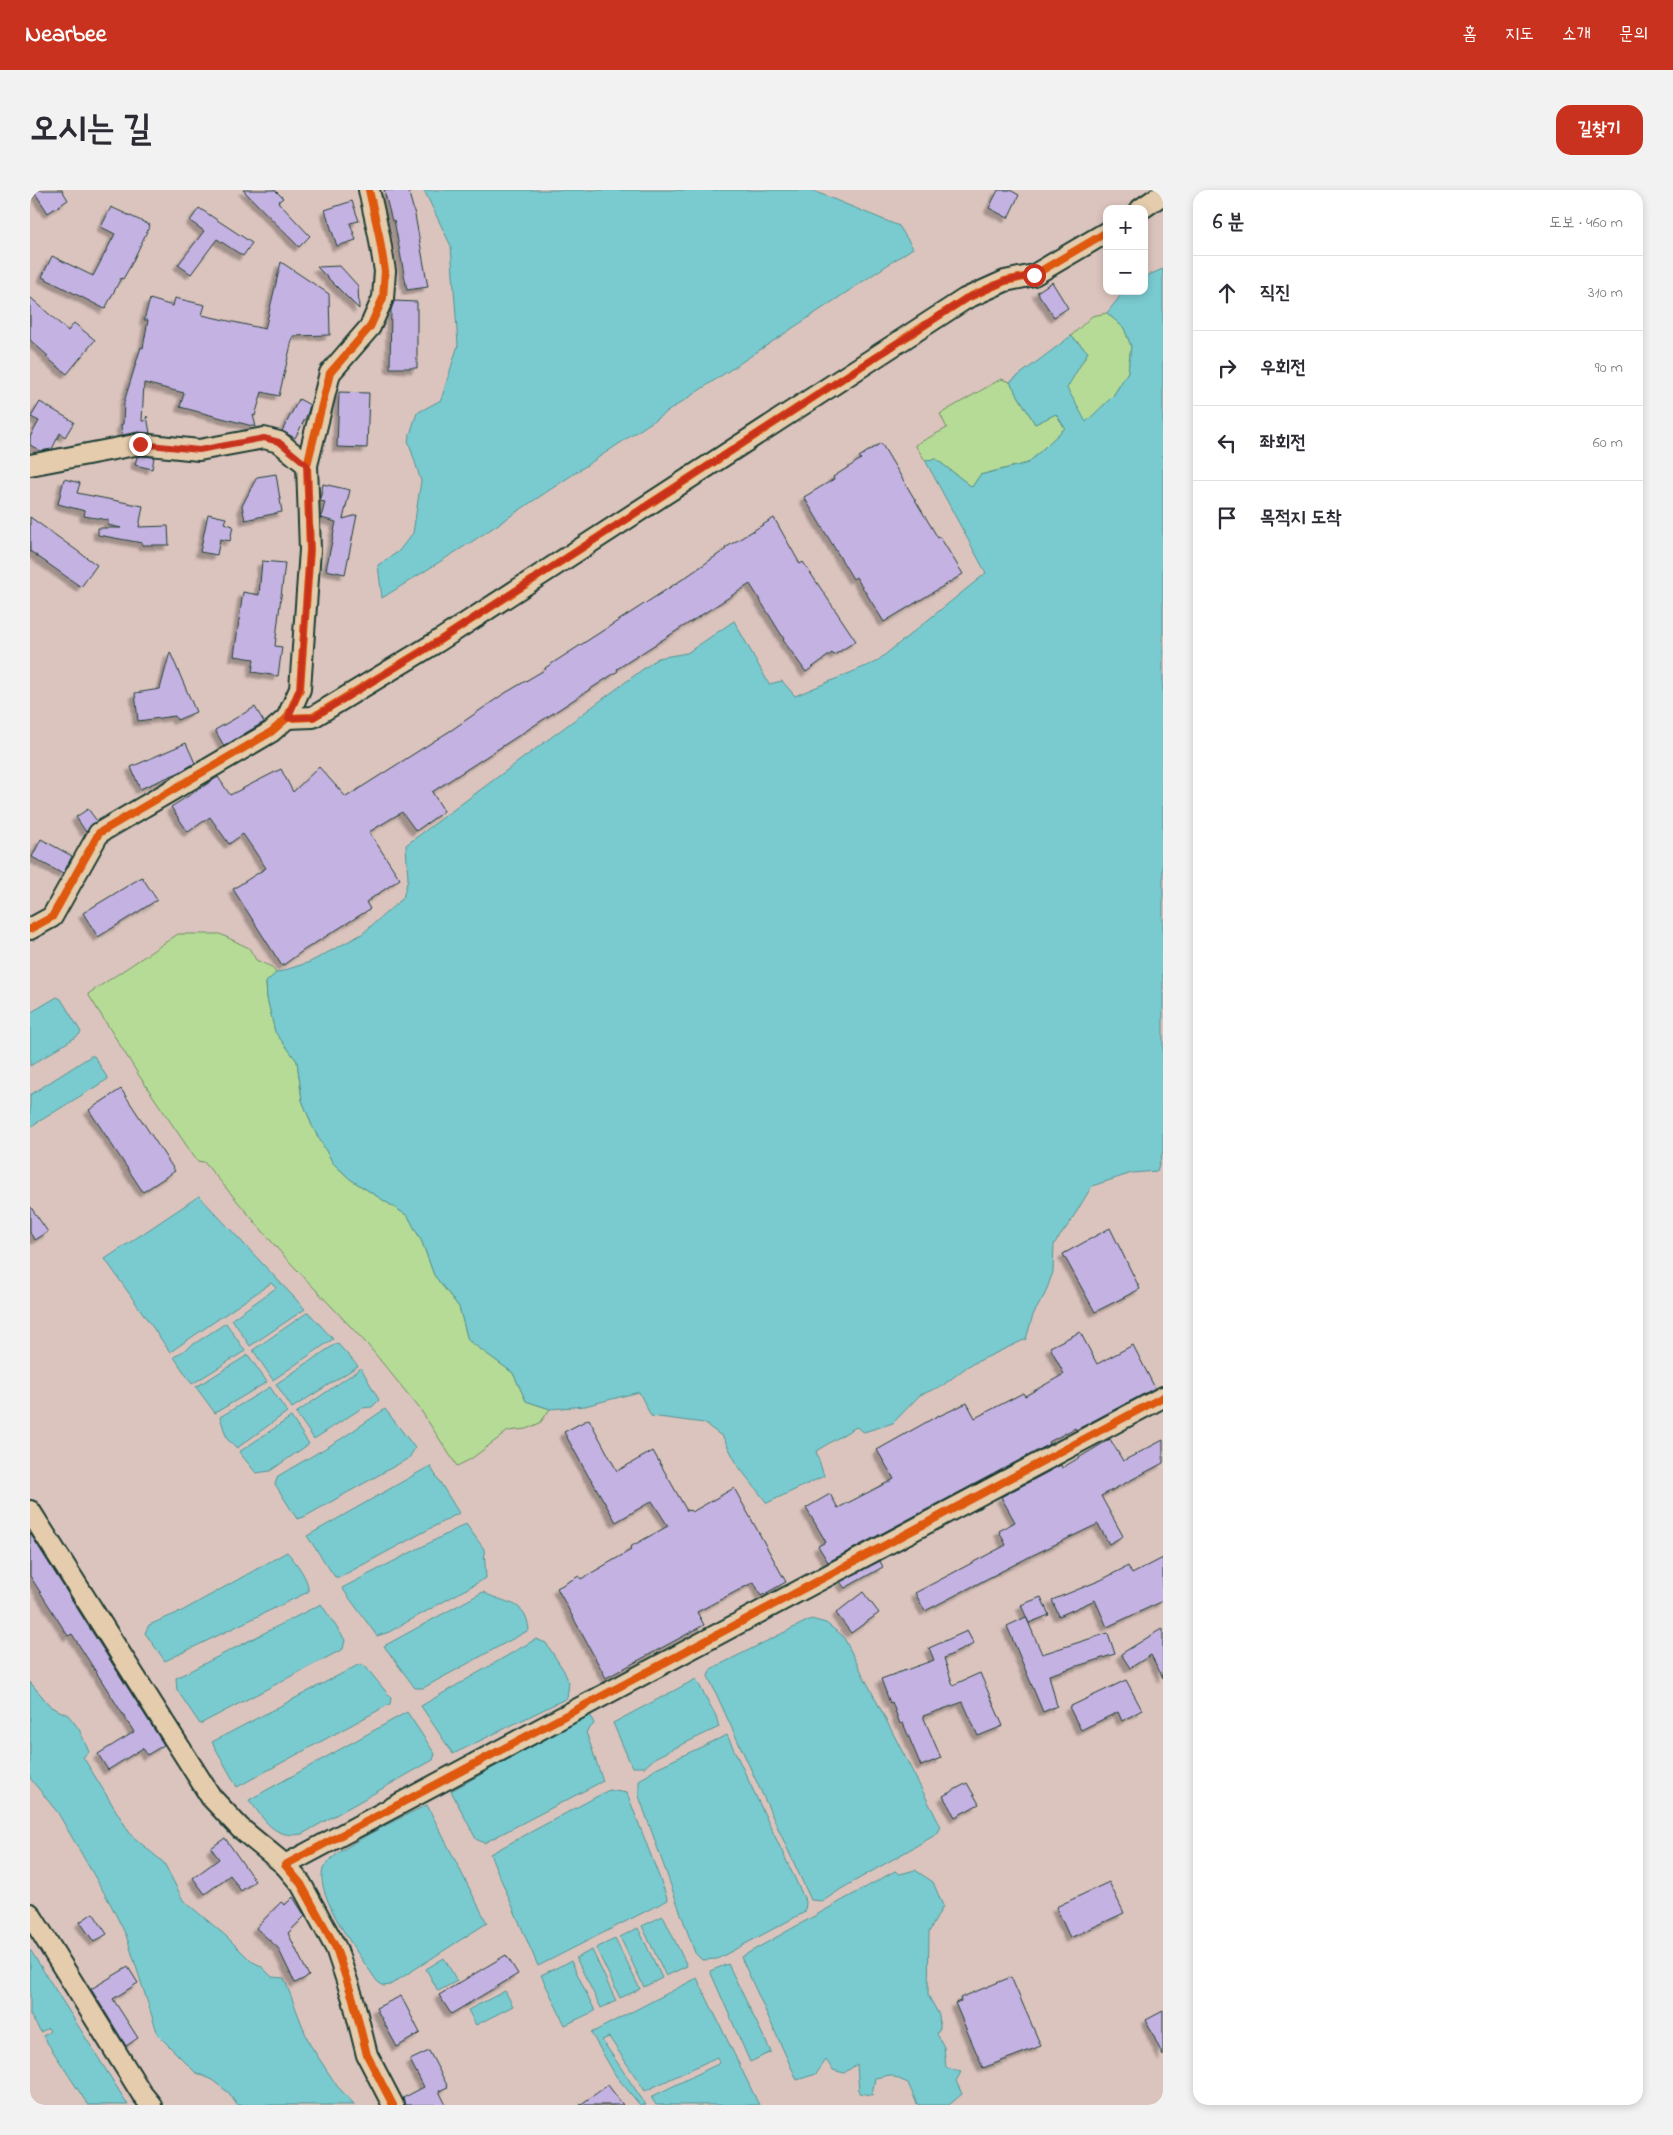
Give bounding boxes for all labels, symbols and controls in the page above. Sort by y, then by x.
text: Nearbee [25,18,107,53]
text: 홈 [1463,22,1477,48]
text: 지도 [1505,22,1534,48]
text: 소개 [1562,22,1591,48]
text: 문의 [1619,22,1648,48]
text: 오시는 길 [30,105,151,156]
button: 길찾기 [1556,105,1643,155]
map controls [1103,205,1148,295]
button: + [1103,205,1148,250]
text: 6 분 [1213,208,1244,238]
text: 도보 · 460 m [1549,211,1623,235]
button: − [1103,250,1148,295]
route start [1023,264,1046,287]
icon: ahead [1213,279,1241,307]
text: 직진 [1260,280,1291,307]
text: 310 m [1588,281,1623,305]
icon: right [1213,354,1241,382]
text: 우회전 [1260,355,1306,382]
text: 90 m [1595,356,1623,380]
icon: left [1213,429,1241,457]
text: 좌회전 [1260,430,1306,457]
text: 60 m [1593,431,1623,455]
route end [129,433,152,456]
icon: arrive [1213,504,1241,532]
text: 목적지 도착 [1260,505,1341,532]

